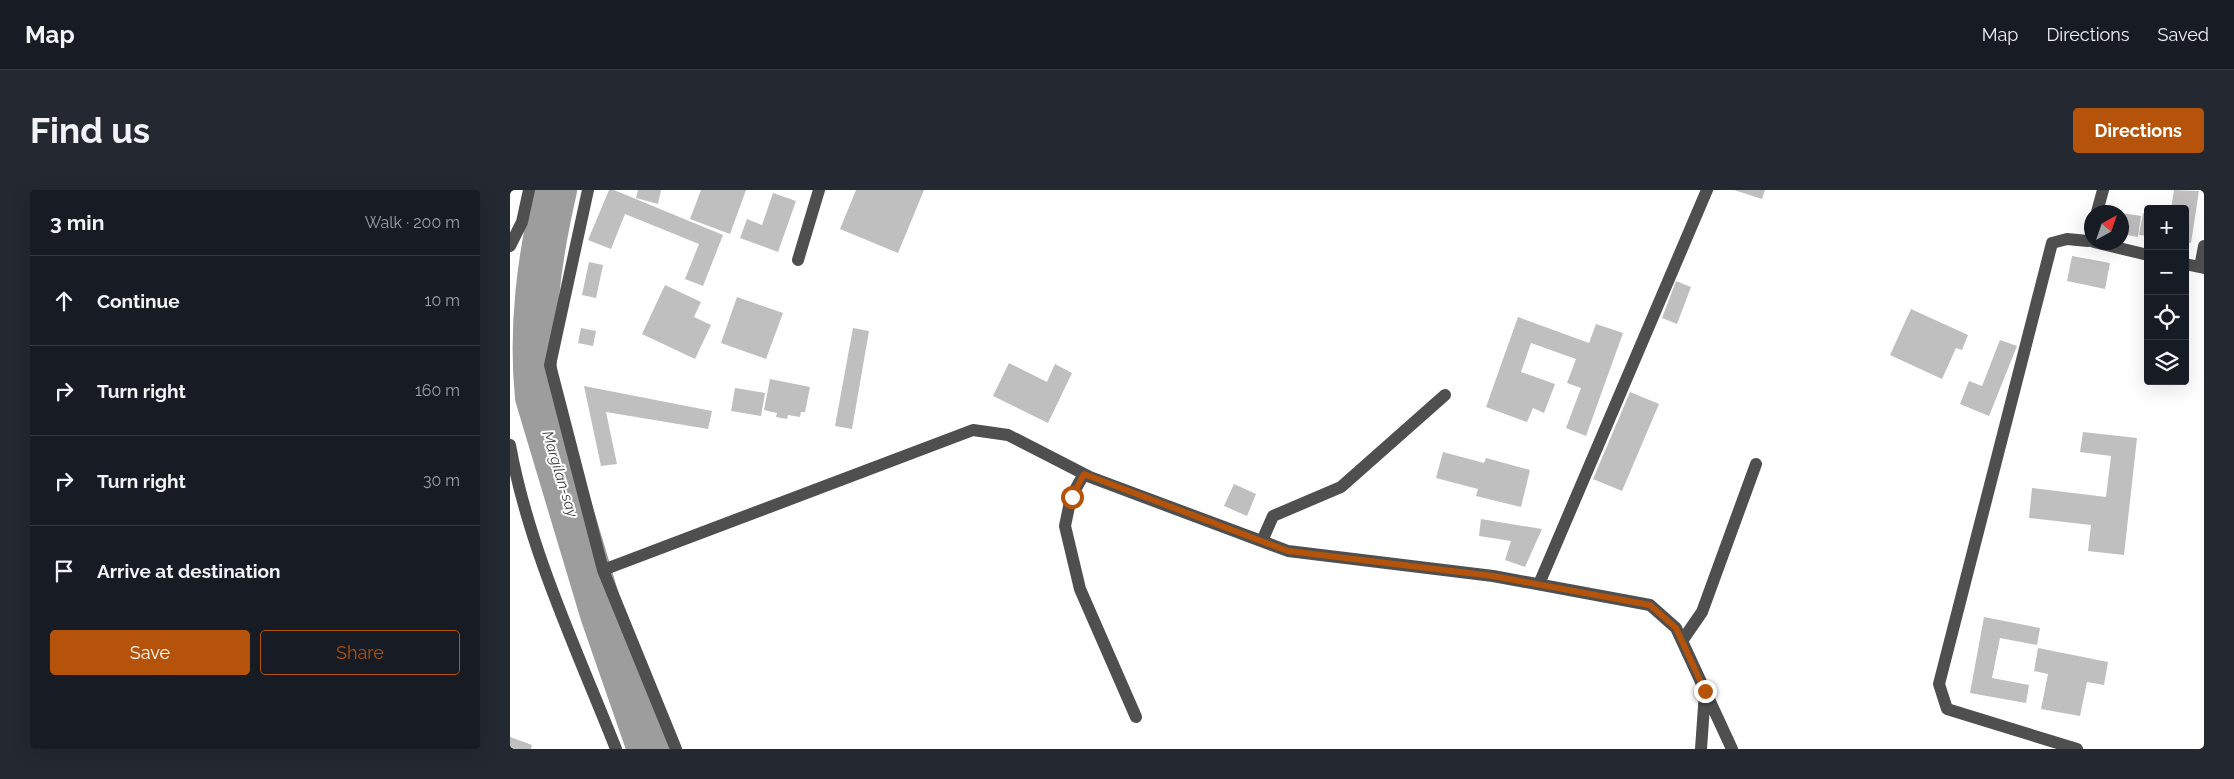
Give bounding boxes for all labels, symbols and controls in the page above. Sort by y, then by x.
text: Map [25,20,75,49]
text: Map [1982,24,2018,45]
text: Directions [2046,24,2130,45]
text: Saved [2158,24,2209,45]
button: Directions [2073,108,2204,153]
text: Find us [30,110,150,151]
north arrow [2084,205,2129,250]
map controls [2144,205,2189,385]
button: + [2144,205,2189,250]
text: 3 min [50,210,104,235]
text: Walk · 200 m [365,213,460,232]
button: − [2144,250,2189,295]
icon: ahead [50,287,78,315]
text: Continue [97,290,180,312]
text: 10 m [425,291,460,310]
button: locate [2144,295,2189,340]
button: layers [2144,340,2189,385]
icon: right [50,377,78,405]
text: Turn right [97,380,186,402]
text: 160 m [415,381,460,400]
water label: Margilan-say [538,429,582,520]
icon: right [50,467,78,495]
text: Turn right [97,470,186,492]
text: 30 m [423,471,460,490]
route start [1061,486,1084,509]
icon: arrive [50,557,78,585]
text: Arrive at destination [97,560,281,582]
button: Save [50,630,250,675]
button: Share [260,630,460,675]
route end [1694,680,1717,703]

